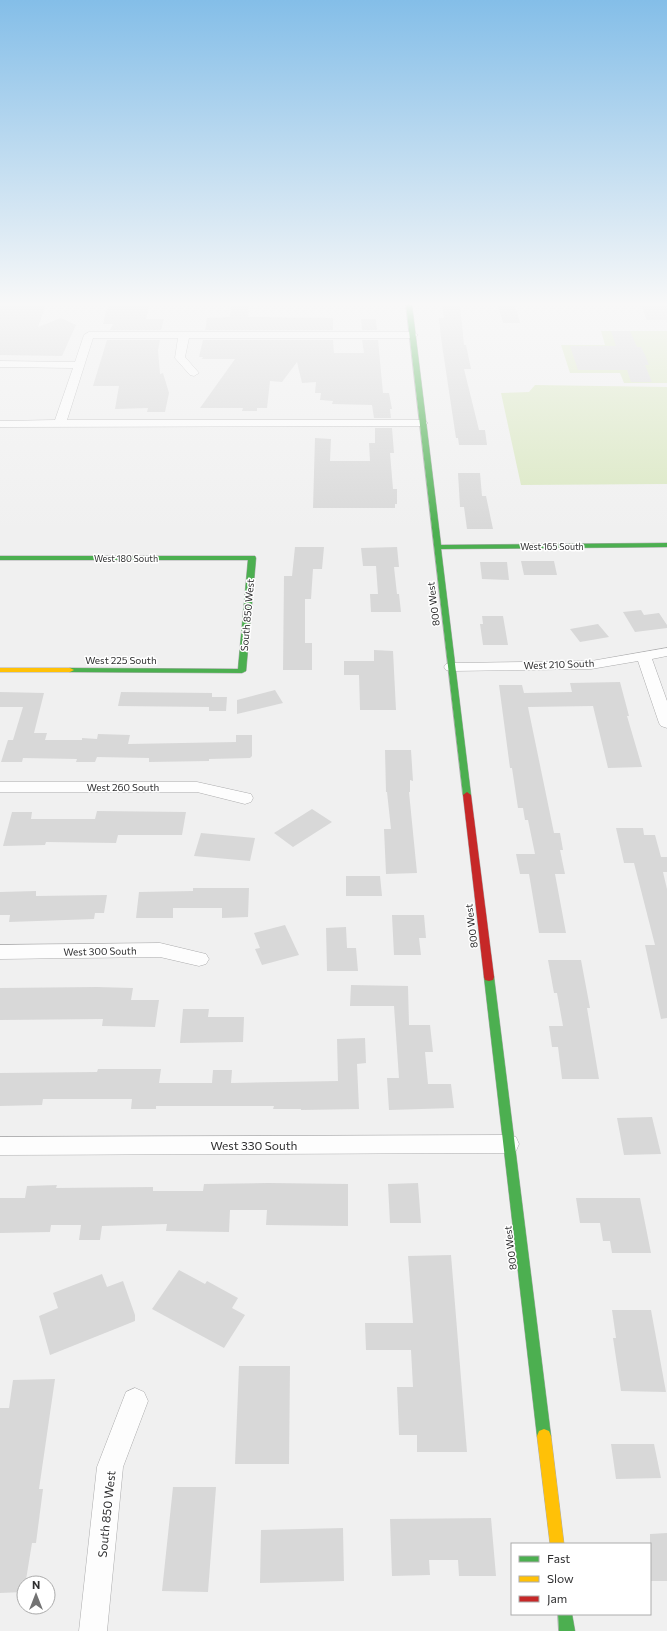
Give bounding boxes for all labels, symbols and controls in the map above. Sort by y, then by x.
street label: West 165 South [520,541,584,552]
street label: West 180 South [94,553,158,564]
street label: South 850 West [238,578,256,652]
street label: 800 West [424,581,442,627]
street label: West 225 South [85,654,157,666]
street label: West 210 South [523,657,595,671]
street label: West 260 South [87,781,159,793]
street label: 800 West [462,903,480,949]
street label: West 300 South [63,944,137,958]
street label: West 330 South [211,1138,297,1152]
street label: 800 West [501,1225,519,1271]
street label: South 850 West [94,1470,118,1558]
legend [511,1543,651,1615]
text: Fast [547,1551,570,1565]
text: Slow [547,1571,574,1585]
north arrow [16,1575,56,1615]
text: N [32,1578,40,1591]
text: Jam [547,1591,567,1606]

